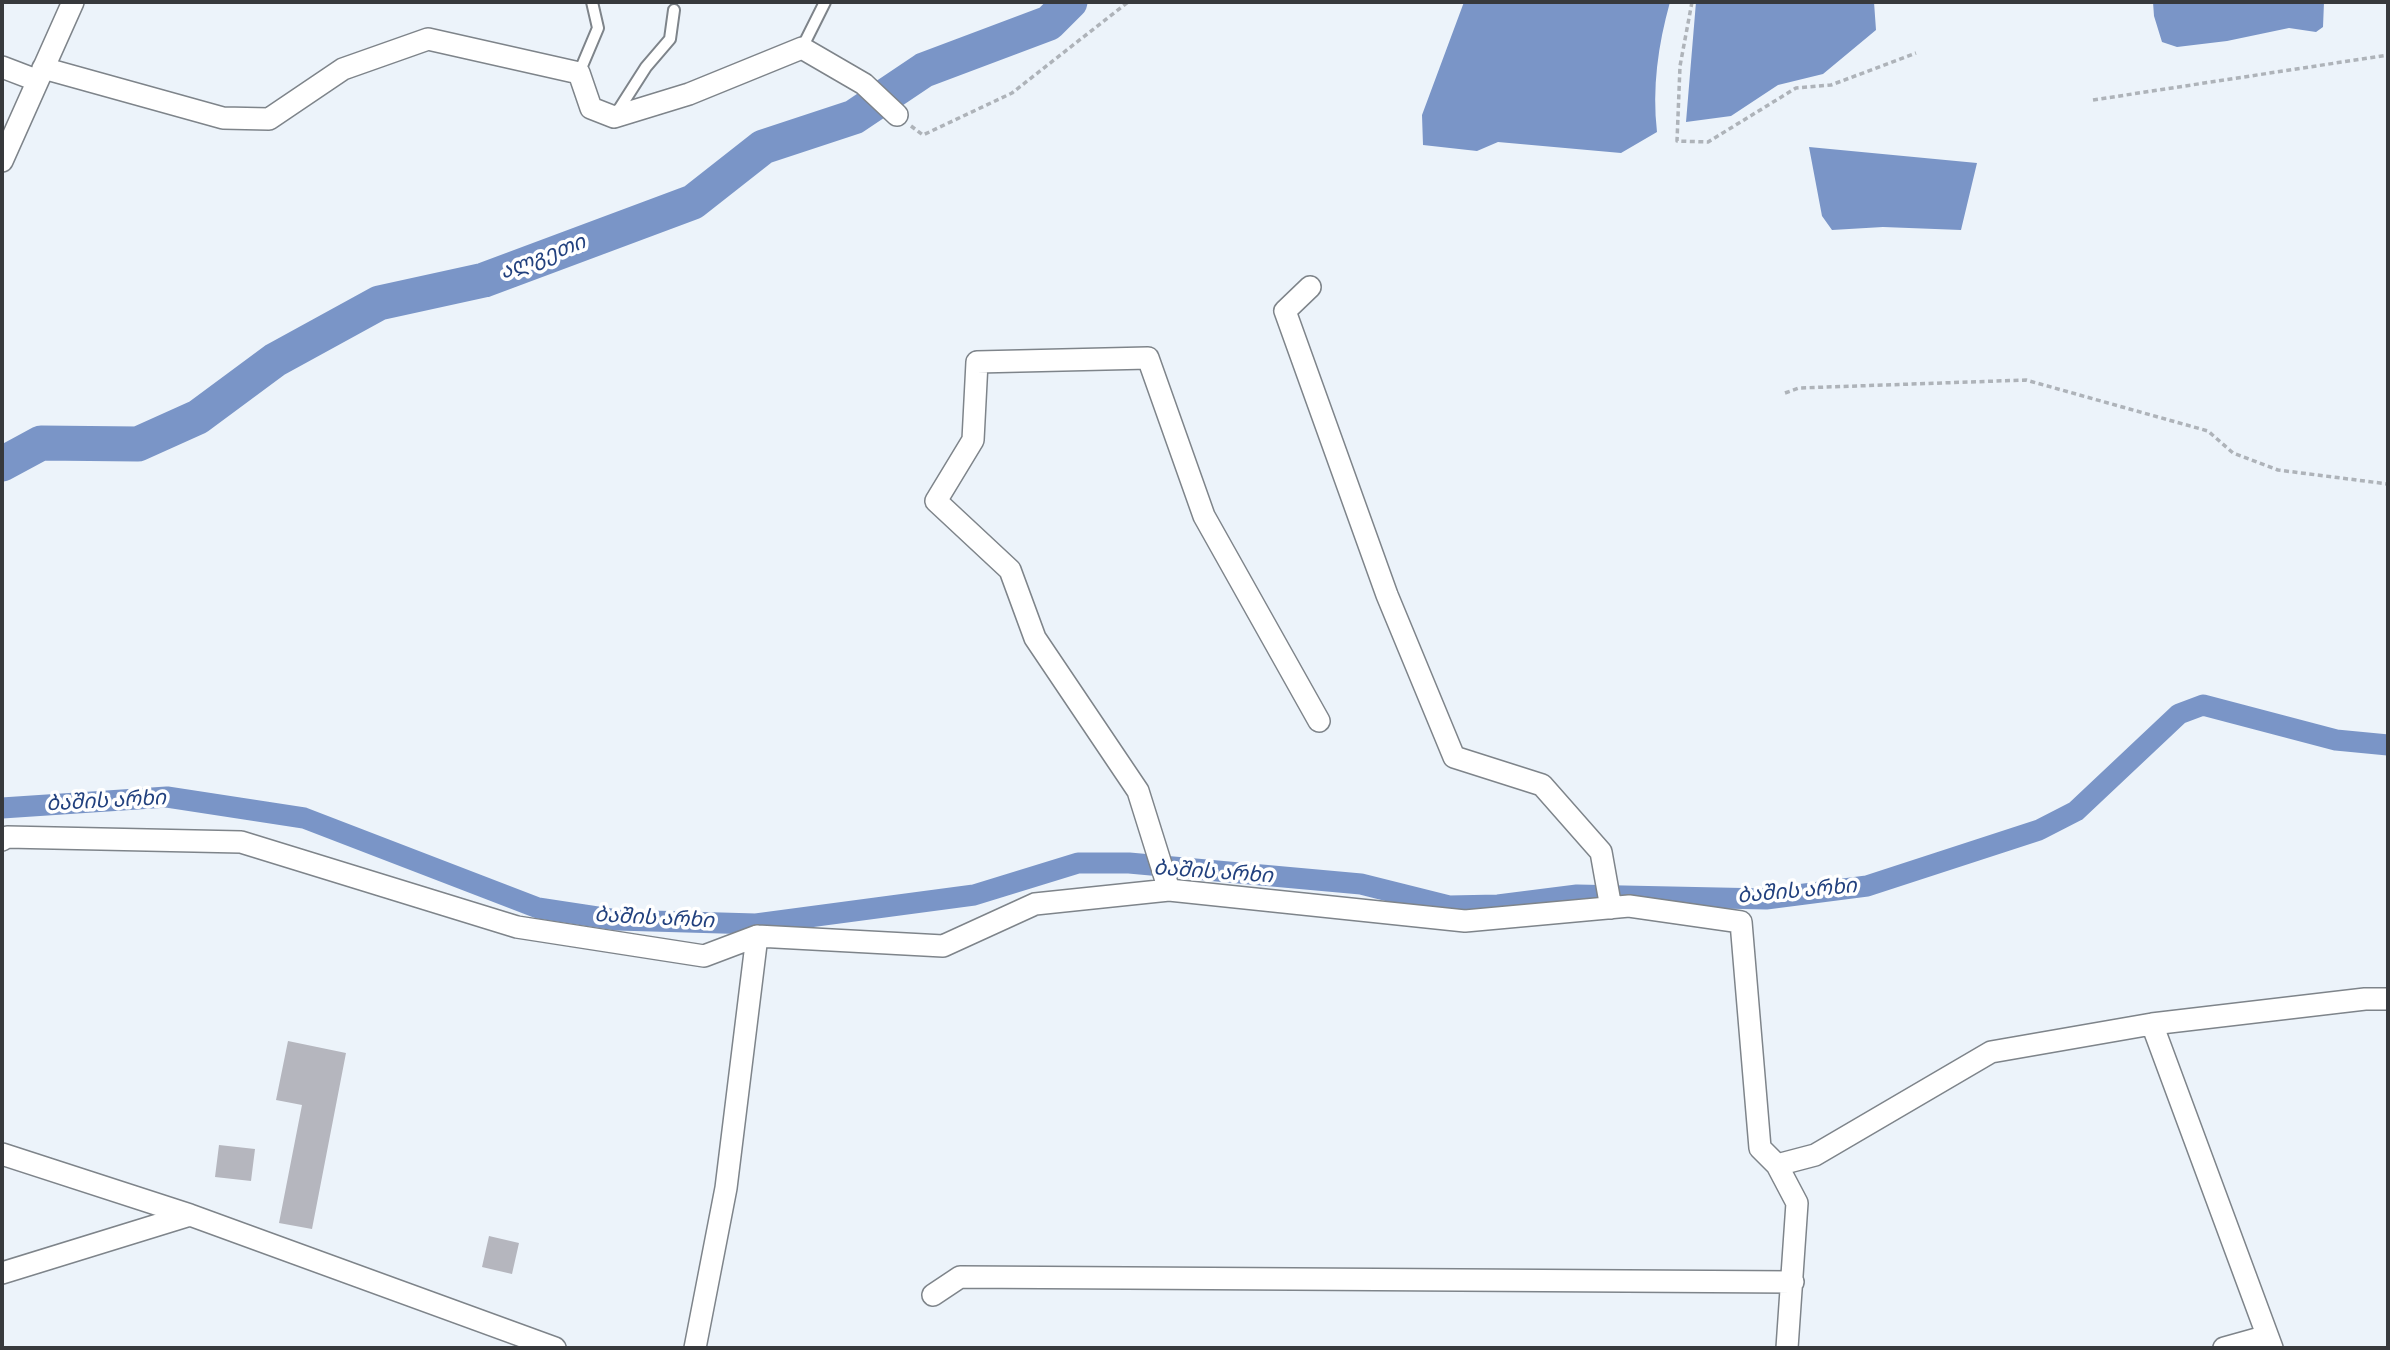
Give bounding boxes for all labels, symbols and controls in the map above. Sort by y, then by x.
water label: ალგეთი [497,230,589,286]
water label: ბაშის არხი [46,786,166,818]
water label: ბაშის არხი [1152,856,1274,890]
water label: ბაშის არხი [1736,874,1858,910]
water label: ბაშის არხი [594,903,714,935]

